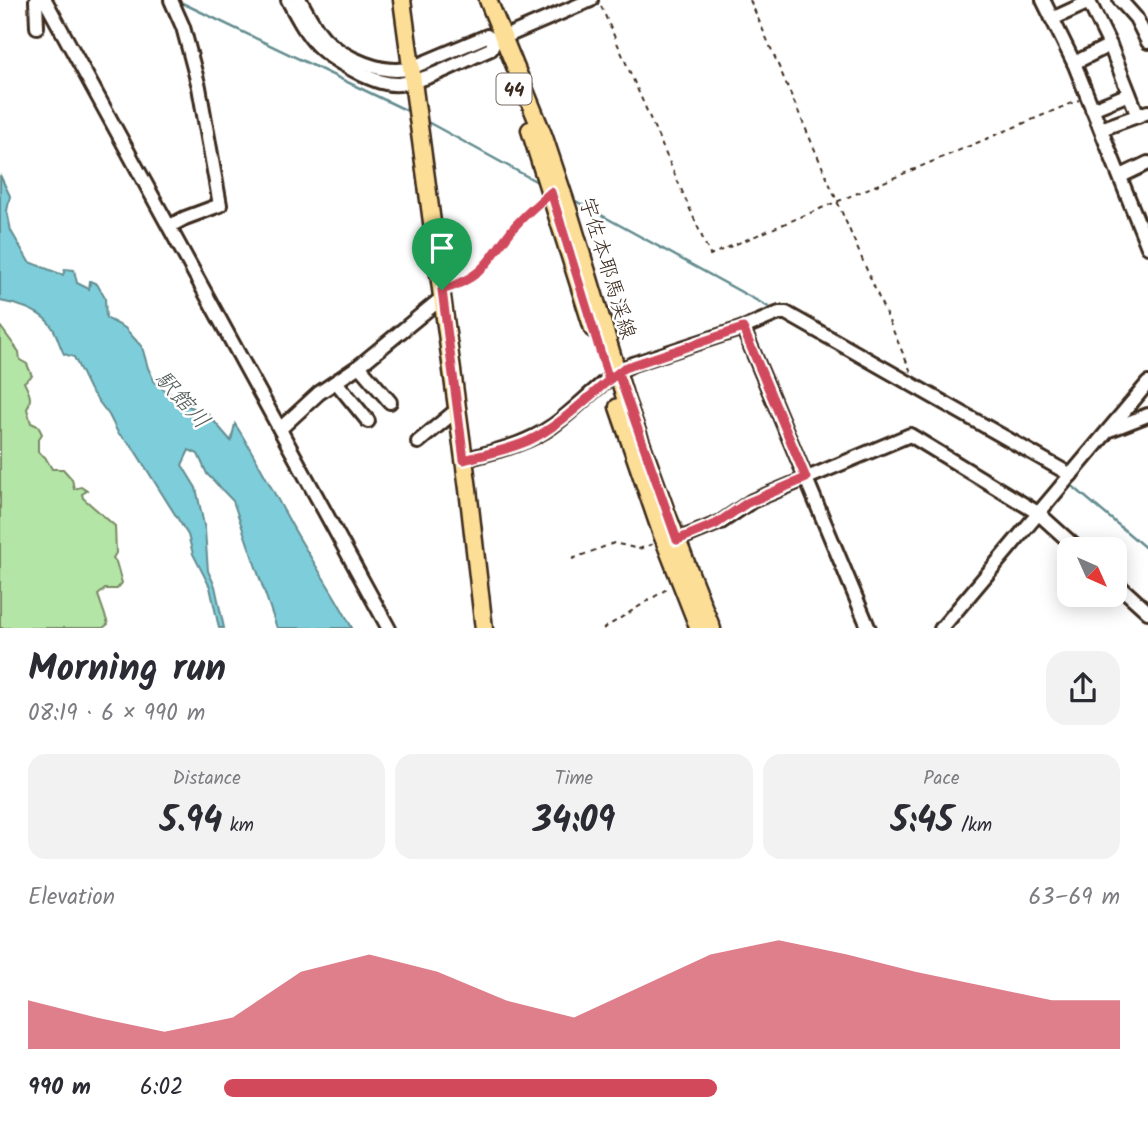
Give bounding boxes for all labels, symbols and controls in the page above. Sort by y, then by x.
road number: 44 [496,74,532,104]
street label: 宇佐本耶馬渓線 [569,193,644,344]
pin [412,218,472,290]
icon: arrive [423,229,461,267]
water label: 駅館川 [145,363,218,438]
north arrow [1057,537,1127,607]
map controls [1057,537,1127,607]
text: Morning run [28,640,226,700]
button: share [1046,651,1120,725]
text: 08:19 · 6 × 990 m [28,696,205,732]
text: Distance [173,764,241,794]
text: Time [555,764,593,794]
text: Pace [923,764,959,794]
text: 5.94 [159,794,222,850]
text: 34:09 [533,794,615,850]
text: 5:45 [891,794,954,850]
text: km [222,811,254,841]
text: /km [954,811,992,841]
text: Elevation [28,880,115,916]
text: 63–69 m [1029,880,1120,916]
text: 990 m [28,1070,91,1106]
text: 6:02 [140,1070,183,1106]

